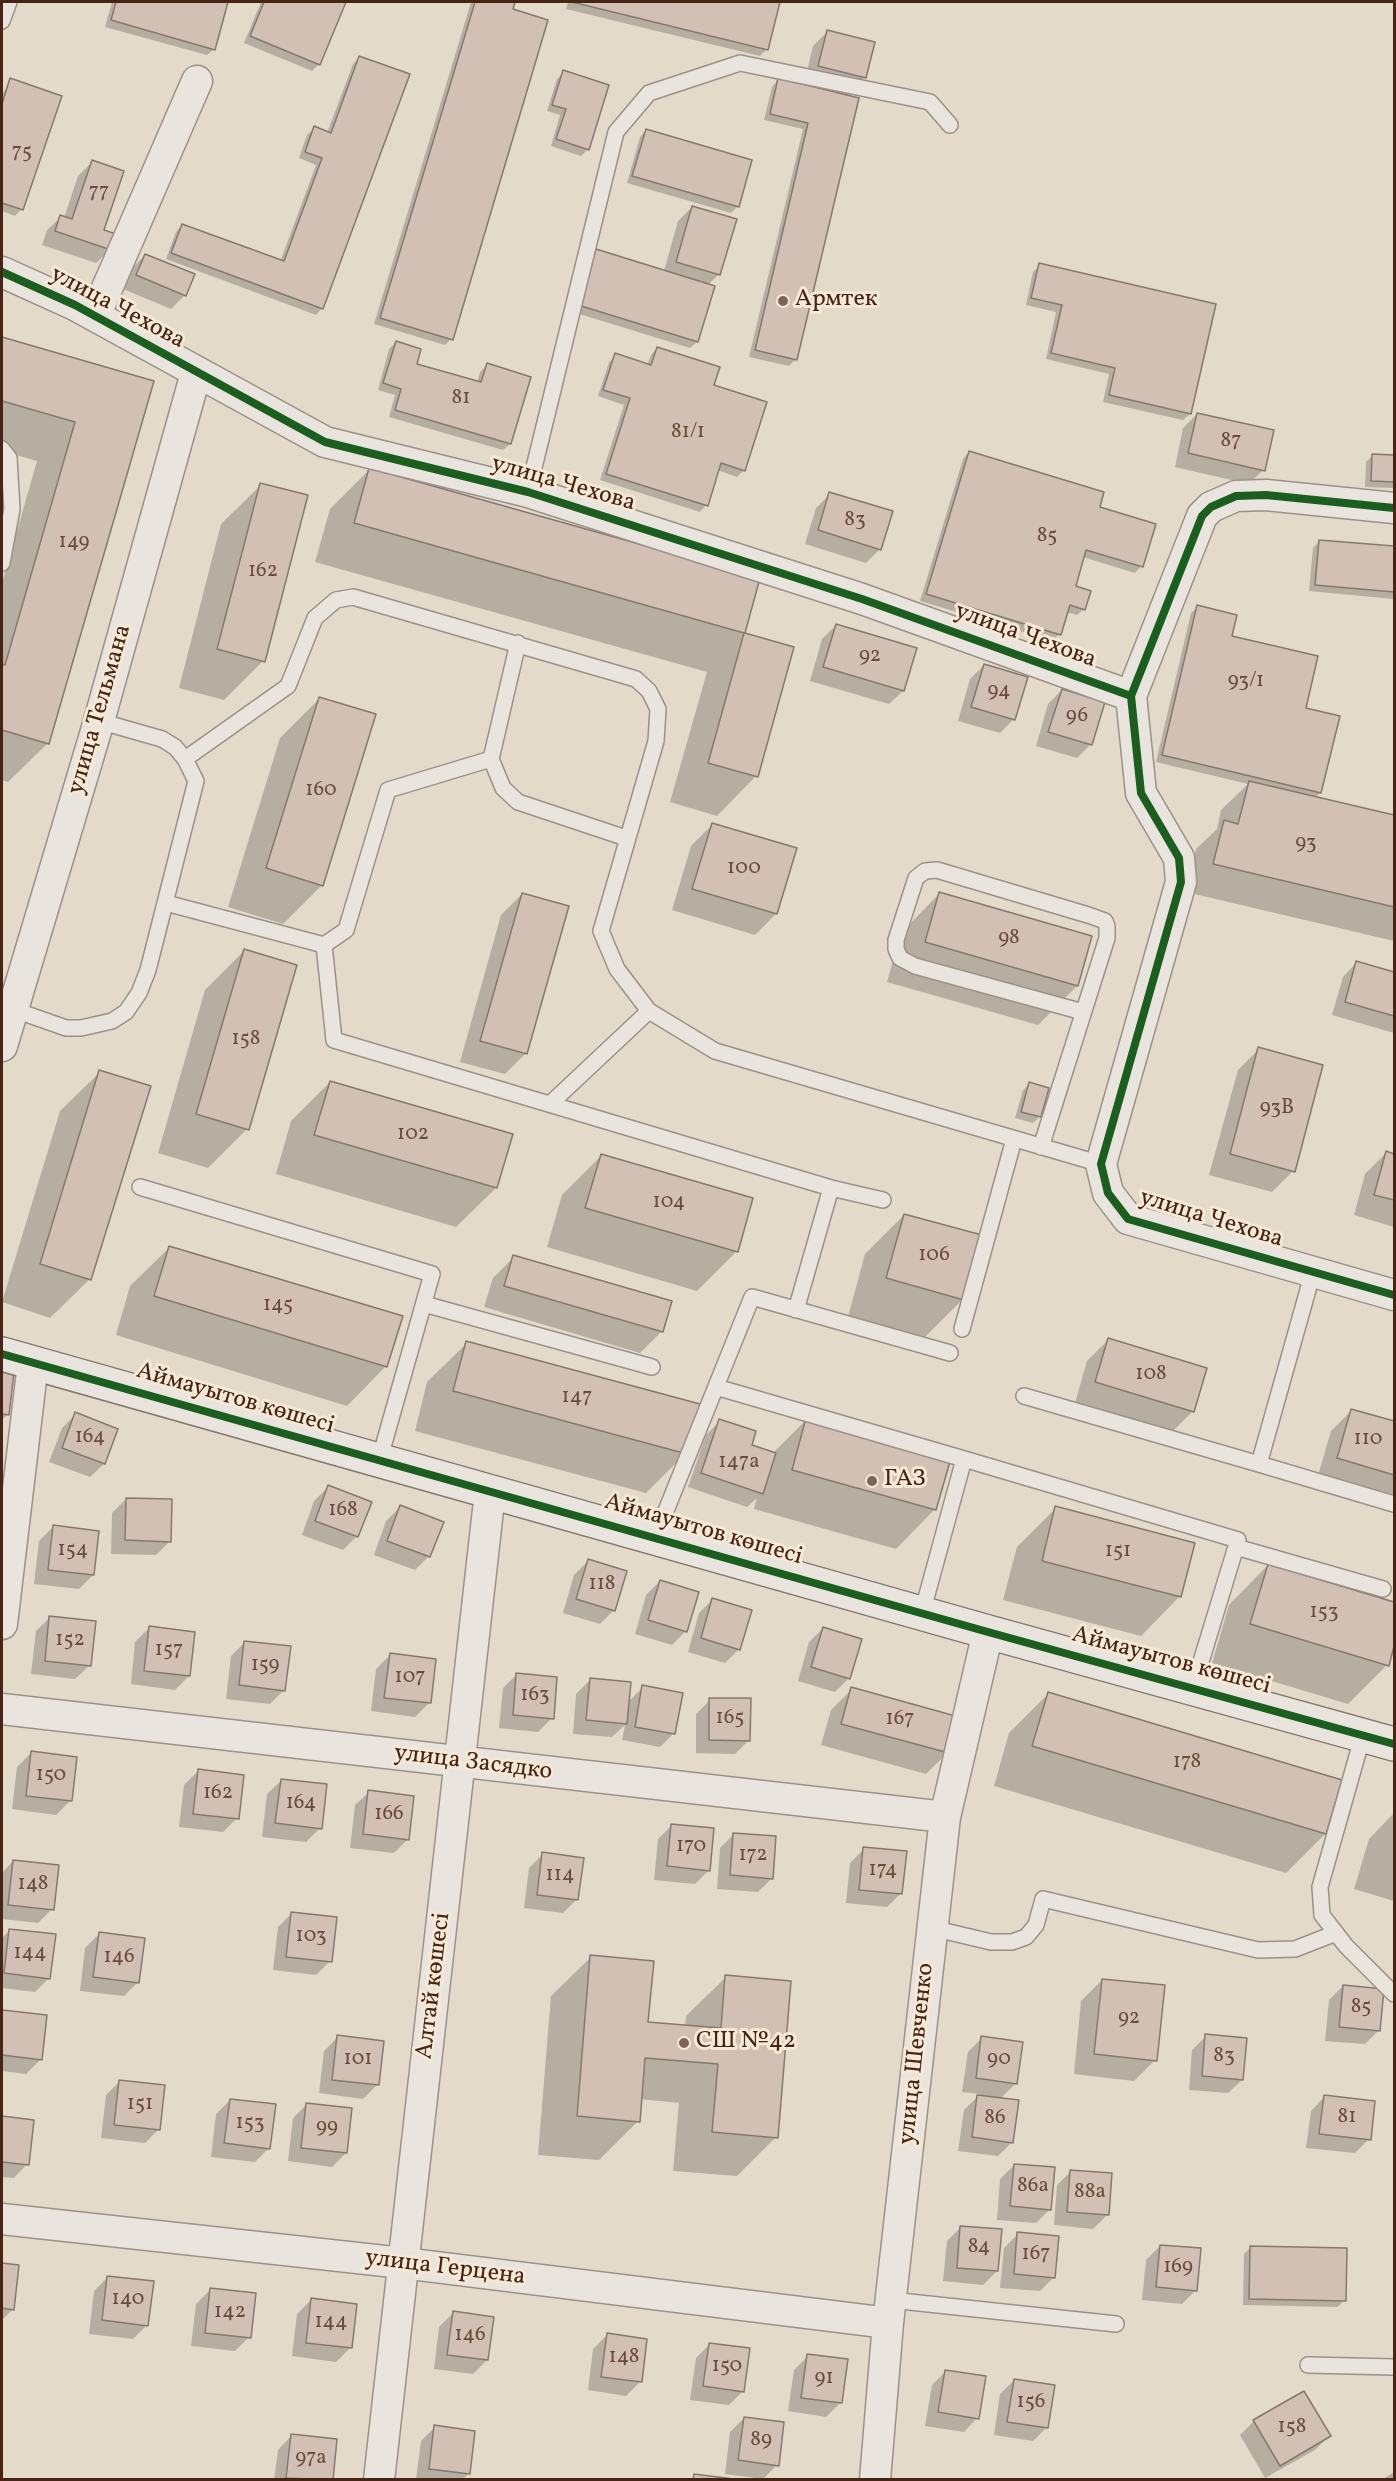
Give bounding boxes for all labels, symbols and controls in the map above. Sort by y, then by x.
house number: 75 [12,140,32,166]
house number: 77 [89,180,109,206]
street label: улица Чехова [45,261,189,357]
place label: Армтек [795,287,878,315]
marker: Армтек [776,294,790,308]
house number: 81 [452,386,470,412]
house number: 81/1 [671,420,705,446]
house number: 87 [1221,429,1241,455]
street label: улица Чехова [488,451,638,519]
house number: 83 [844,508,866,534]
house number: 85 [1037,524,1057,550]
house number: 149 [59,530,89,556]
house number: 162 [248,559,278,585]
street label: улица Чехова [950,598,1100,676]
street label: улица Тельмана [63,622,139,798]
house number: 92 [859,644,881,670]
house number: 93/1 [1228,669,1264,695]
house number: 94 [988,679,1010,705]
house number: 96 [1066,704,1088,730]
house number: 160 [305,778,337,804]
house number: 93 [1295,831,1317,857]
house number: 100 [727,856,761,882]
house number: 98 [998,926,1020,952]
house number: 158 [232,1027,260,1053]
house number: 93В [1260,1096,1294,1122]
house number: 102 [397,1122,429,1148]
street label: улица Чехова [1136,1184,1286,1256]
house number: 104 [653,1190,685,1216]
house number: 106 [918,1243,950,1269]
house number: 145 [263,1293,293,1319]
street label: Аймауытов көшесі [133,1358,337,1442]
house number: 108 [1135,1362,1167,1388]
house number: 147 [562,1385,592,1411]
house number: 164 [75,1425,105,1451]
house number: 110 [1354,1427,1382,1453]
house number: 147а [718,1450,760,1476]
place label: ГАЗ [884,1467,926,1495]
marker: ГАЗ [865,1474,879,1488]
street label: Аймауытов көшесі [601,1489,805,1573]
house number: 168 [328,1498,358,1524]
house number: 154 [58,1538,88,1564]
house number: 151 [1105,1539,1131,1565]
house number: 118 [589,1572,615,1598]
house number: 153 [1309,1600,1339,1626]
street label: Аймауытов көшесі [1068,1622,1274,1702]
house number: 152 [55,1628,85,1654]
house number: 157 [155,1638,183,1664]
house number: 159 [251,1653,279,1679]
house number: 107 [395,1665,425,1691]
house number: 163 [520,1683,550,1709]
house number: 165 [716,1706,744,1732]
house number: 167 [886,1707,914,1733]
street label: улица Засядко [392,1740,554,1788]
house number: 178 [1173,1750,1201,1776]
house number: 150 [36,1763,66,1789]
house number: 162 [203,1781,233,1807]
house number: 164 [286,1791,316,1817]
house number: 166 [374,1802,404,1828]
house number: 170 [676,1834,706,1860]
house number: 172 [738,1843,768,1869]
house number: 174 [869,1858,897,1884]
house number: 114 [546,1863,574,1889]
house number: 148 [18,1872,48,1898]
street label: Алтай көшесі [412,1911,458,2061]
house number: 103 [296,1924,326,1950]
house number: 144 [13,1941,47,1967]
house number: 146 [103,1945,135,1971]
street label: улица Шевченко [894,1962,942,2146]
house number: 85 [1351,1995,1371,2021]
house number: 92 [1118,2006,1140,2032]
place label: СШ №42 [696,2029,796,2057]
marker: СШ №42 [677,2036,691,2050]
house number: 83 [1213,2044,1235,2070]
house number: 101 [344,2047,372,2073]
house number: 90 [987,2047,1011,2073]
house number: 151 [127,2092,153,2118]
house number: 81 [1338,2105,1356,2131]
house number: 86 [984,2106,1006,2132]
house number: 153 [235,2111,265,2137]
house number: 99 [316,2115,338,2141]
house number: 86а [1017,2174,1049,2200]
house number: 88а [1074,2180,1106,2206]
house number: 84 [968,2235,990,2261]
house number: 167 [1022,2242,1050,2268]
street label: улица Герцена [363,2245,527,2293]
house number: 169 [1163,2255,1193,2281]
house number: 140 [112,2287,144,2313]
house number: 142 [214,2300,246,2326]
house number: 144 [314,2310,348,2336]
house number: 146 [454,2323,486,2349]
house number: 148 [609,2345,639,2371]
house number: 150 [712,2354,742,2380]
house number: 91 [814,2366,834,2392]
house number: 156 [1017,2390,1045,2416]
house number: 158 [1278,2415,1306,2441]
house number: 89 [750,2428,772,2454]
house number: 97а [295,2446,327,2472]

